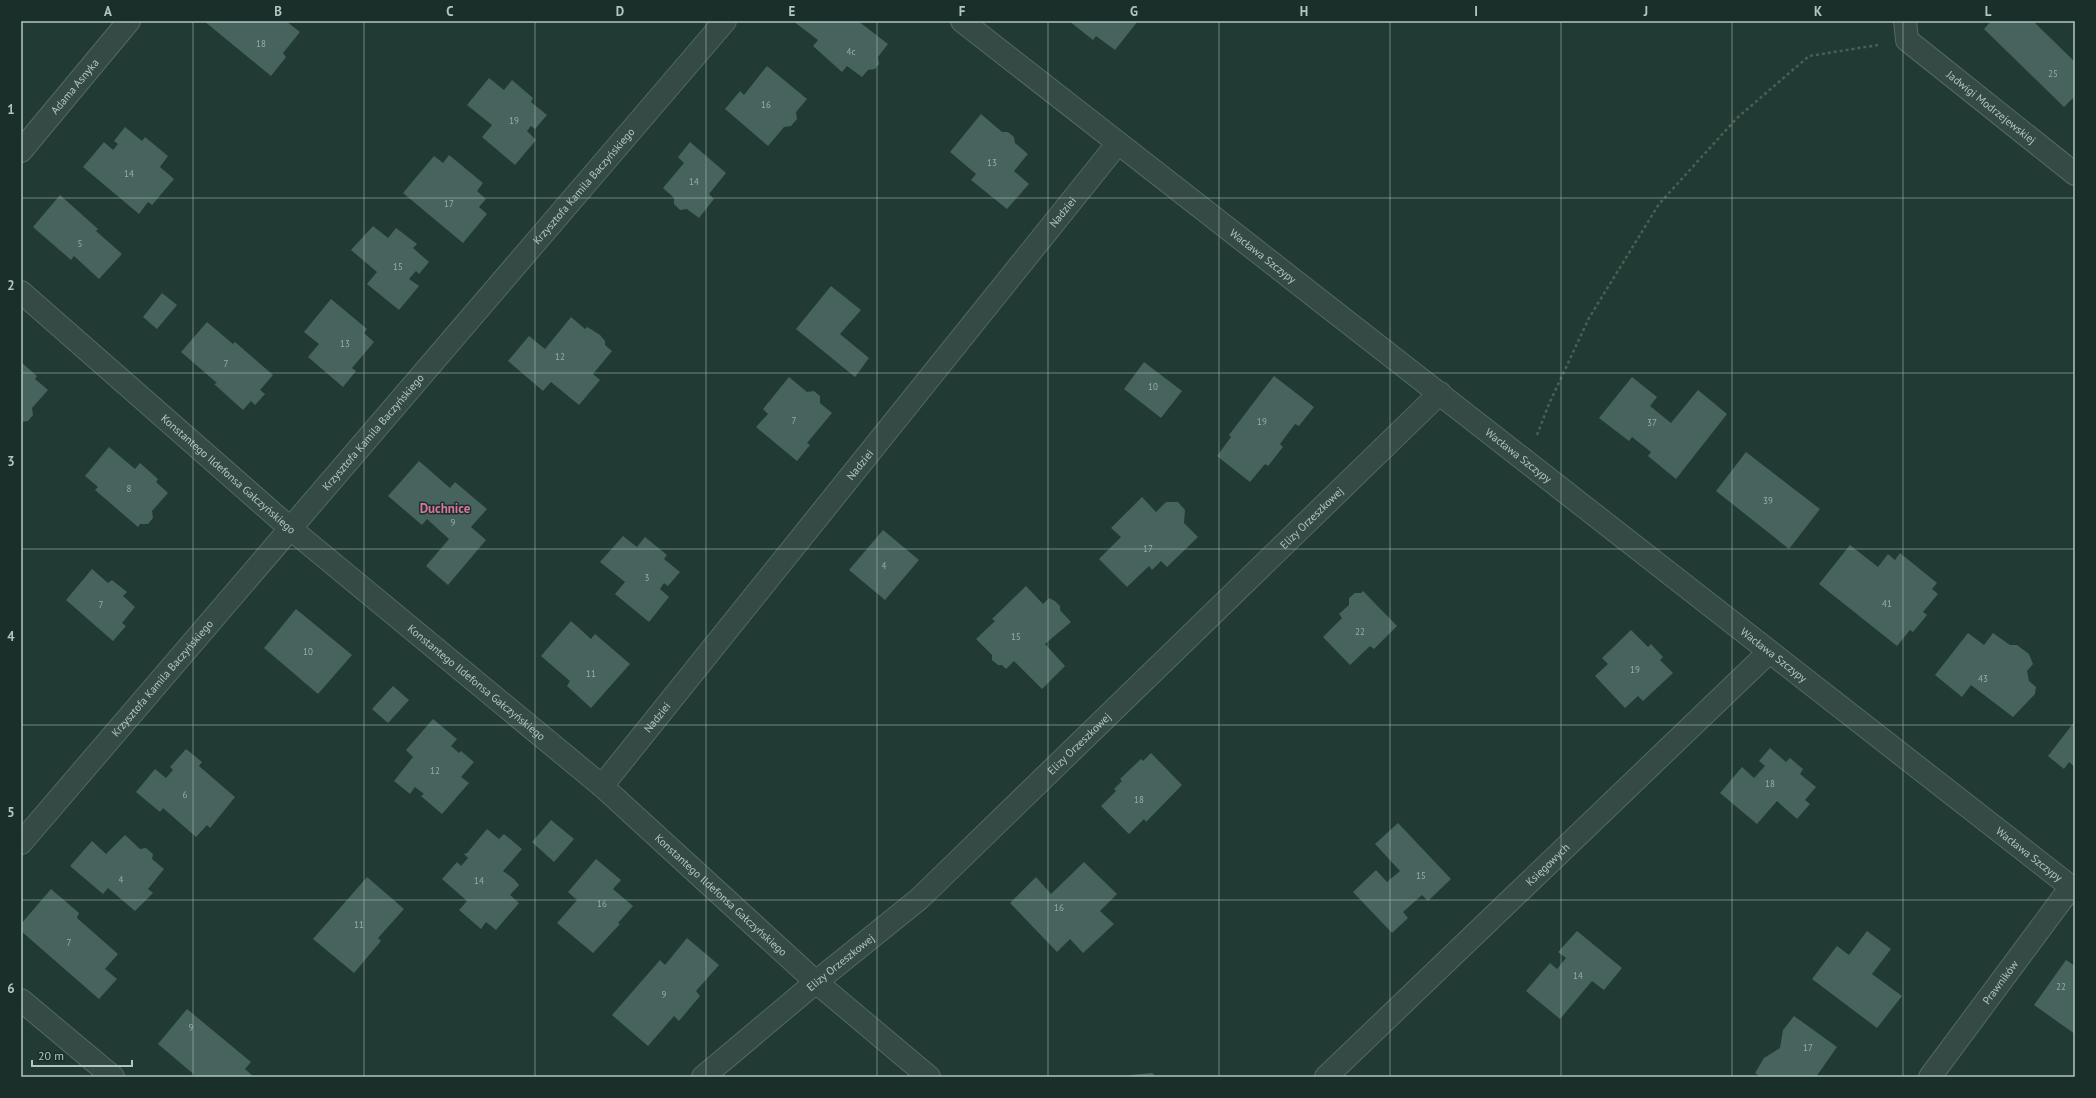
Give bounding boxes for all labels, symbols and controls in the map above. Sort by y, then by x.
text: A [104,3,112,20]
text: B [274,3,282,20]
text: C [446,3,454,20]
text: D [616,3,624,20]
text: E [789,3,796,20]
text: F [959,3,966,20]
text: G [1130,3,1138,20]
text: H [1300,3,1308,20]
text: I [1474,3,1478,20]
text: J [1643,3,1648,20]
text: K [1814,3,1822,20]
text: L [1985,3,1992,20]
house number: 18 [256,38,266,49]
house number: 4c [847,46,855,57]
street label: Adama Asnyka [48,56,102,117]
street label: Jadwigi Modrzejewskiej [1943,67,2039,147]
house number: 25 [2048,68,2058,79]
house number: 16 [761,99,771,110]
text: 1 [7,101,15,118]
house number: 19 [509,115,519,126]
street label: Krzysztofa Kamila Baczyńskiego [530,125,638,247]
house number: 13 [987,157,997,168]
house number: 14 [124,168,134,179]
house number: 14 [689,176,699,187]
street label: Nadziei [1046,194,1079,230]
house number: 17 [444,198,454,209]
street label: Wacława Szczypy [1227,226,1300,287]
house number: 5 [78,238,83,249]
house number: 15 [393,261,403,272]
text: 2 [7,277,15,294]
house number: 13 [340,338,350,349]
house number: 12 [555,351,565,362]
house number: 7 [224,358,229,369]
street label: Krzysztofa Kamila Baczyńskiego [319,371,427,493]
house number: 10 [1148,381,1158,392]
street label: Konstantego Ildefonsa Gałczyńskiego [158,411,299,537]
house number: 7 [792,415,797,426]
house number: 19 [1257,416,1267,427]
house number: 37 [1647,417,1657,428]
street label: Wacława Szczypy [1482,425,1555,486]
street label: Nadziei [843,447,876,483]
text: 3 [7,453,15,470]
house number: 8 [127,483,132,494]
street label: Elizy Orzeszkowej [1277,484,1346,552]
house number: 39 [1763,495,1773,506]
district label: Duchnice [420,500,471,517]
house number: 9 [451,517,456,528]
house number: 17 [1143,543,1153,554]
house number: 4 [882,560,887,571]
house number: 3 [645,572,650,583]
house number: 41 [1882,598,1892,609]
house number: 7 [99,599,104,610]
street label: Krzysztofa Kamila Baczyńskiego [108,617,216,739]
street label: Konstantego Ildefonsa Gałczyńskiego [405,621,548,743]
street label: Wacława Szczypy [1738,625,1811,686]
house number: 22 [1355,626,1365,637]
text: 4 [7,628,15,645]
house number: 15 [1011,631,1021,642]
house number: 10 [303,646,313,657]
house number: 19 [1630,664,1640,675]
house number: 11 [586,668,596,679]
house number: 43 [1978,673,1988,684]
street label: Nadziei [641,699,674,735]
street label: Elizy Orzeszkowej [1044,710,1114,778]
house number: 12 [430,765,440,776]
house number: 18 [1765,778,1775,789]
house number: 6 [183,789,188,800]
house number: 18 [1134,794,1144,805]
text: 5 [7,804,15,821]
street label: Wacława Szczypy [1993,824,2066,885]
street label: Konstantego Ildefonsa Gałczyńskiego [652,831,790,959]
street label: Księgowych [1523,840,1572,889]
house number: 15 [1416,870,1426,881]
house number: 4 [119,874,124,885]
house number: 14 [474,875,484,886]
house number: 16 [597,898,607,909]
house number: 16 [1054,902,1064,913]
house number: 11 [354,919,364,930]
street label: Elizy Orzeszkowej [804,931,877,994]
house number: 7 [67,937,72,948]
street label: Prawników [1979,958,2021,1007]
house number: 14 [1573,970,1583,981]
text: 6 [7,980,15,997]
house number: 22 [2056,981,2066,992]
house number: 9 [662,989,667,1000]
house number: 9 [189,1022,194,1033]
scale bar [32,1042,132,1068]
house number: 17 [1803,1042,1813,1053]
text: 20 m [38,1048,64,1063]

